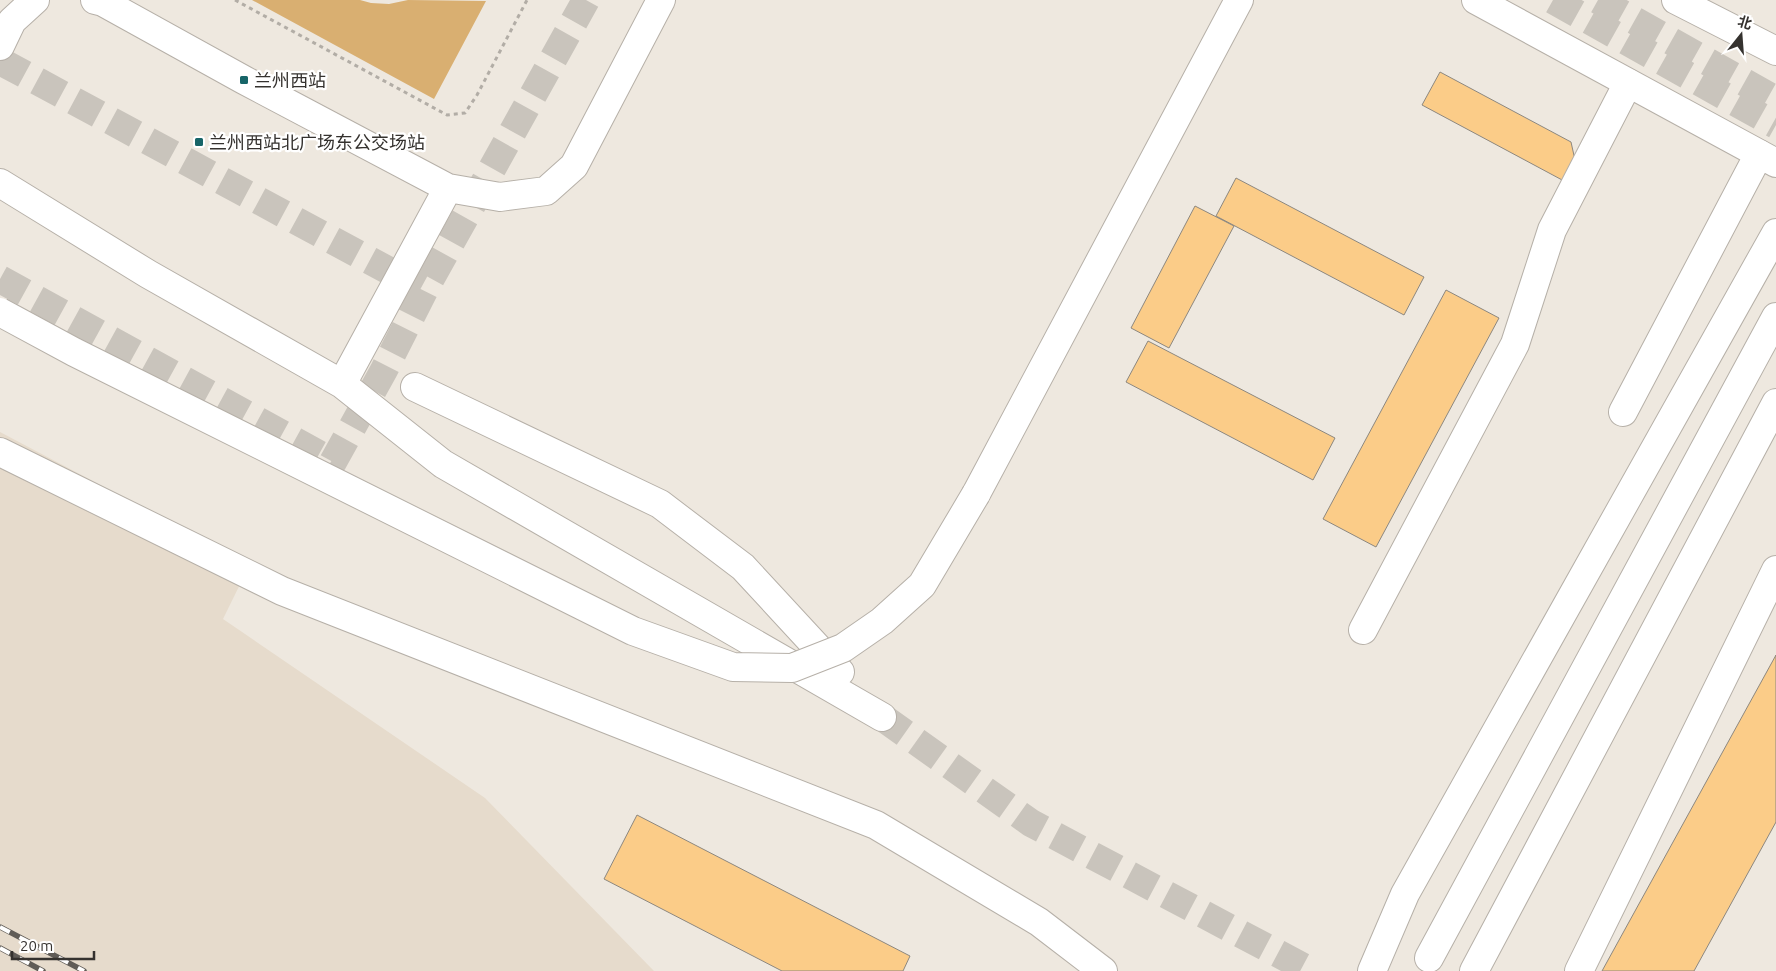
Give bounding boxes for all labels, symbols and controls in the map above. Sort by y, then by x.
north arrow [1716,10,1766,60]
text: 北 [1736,13,1754,32]
place label: 兰州西站 [254,70,326,90]
marker: 兰州西站 [238,74,250,86]
place label: 兰州西站北广场东公交场站 [209,132,425,152]
marker: 兰州西站北广场东公交场站 [193,136,205,148]
scale bar [12,928,95,960]
text: 20 m [20,937,53,954]

